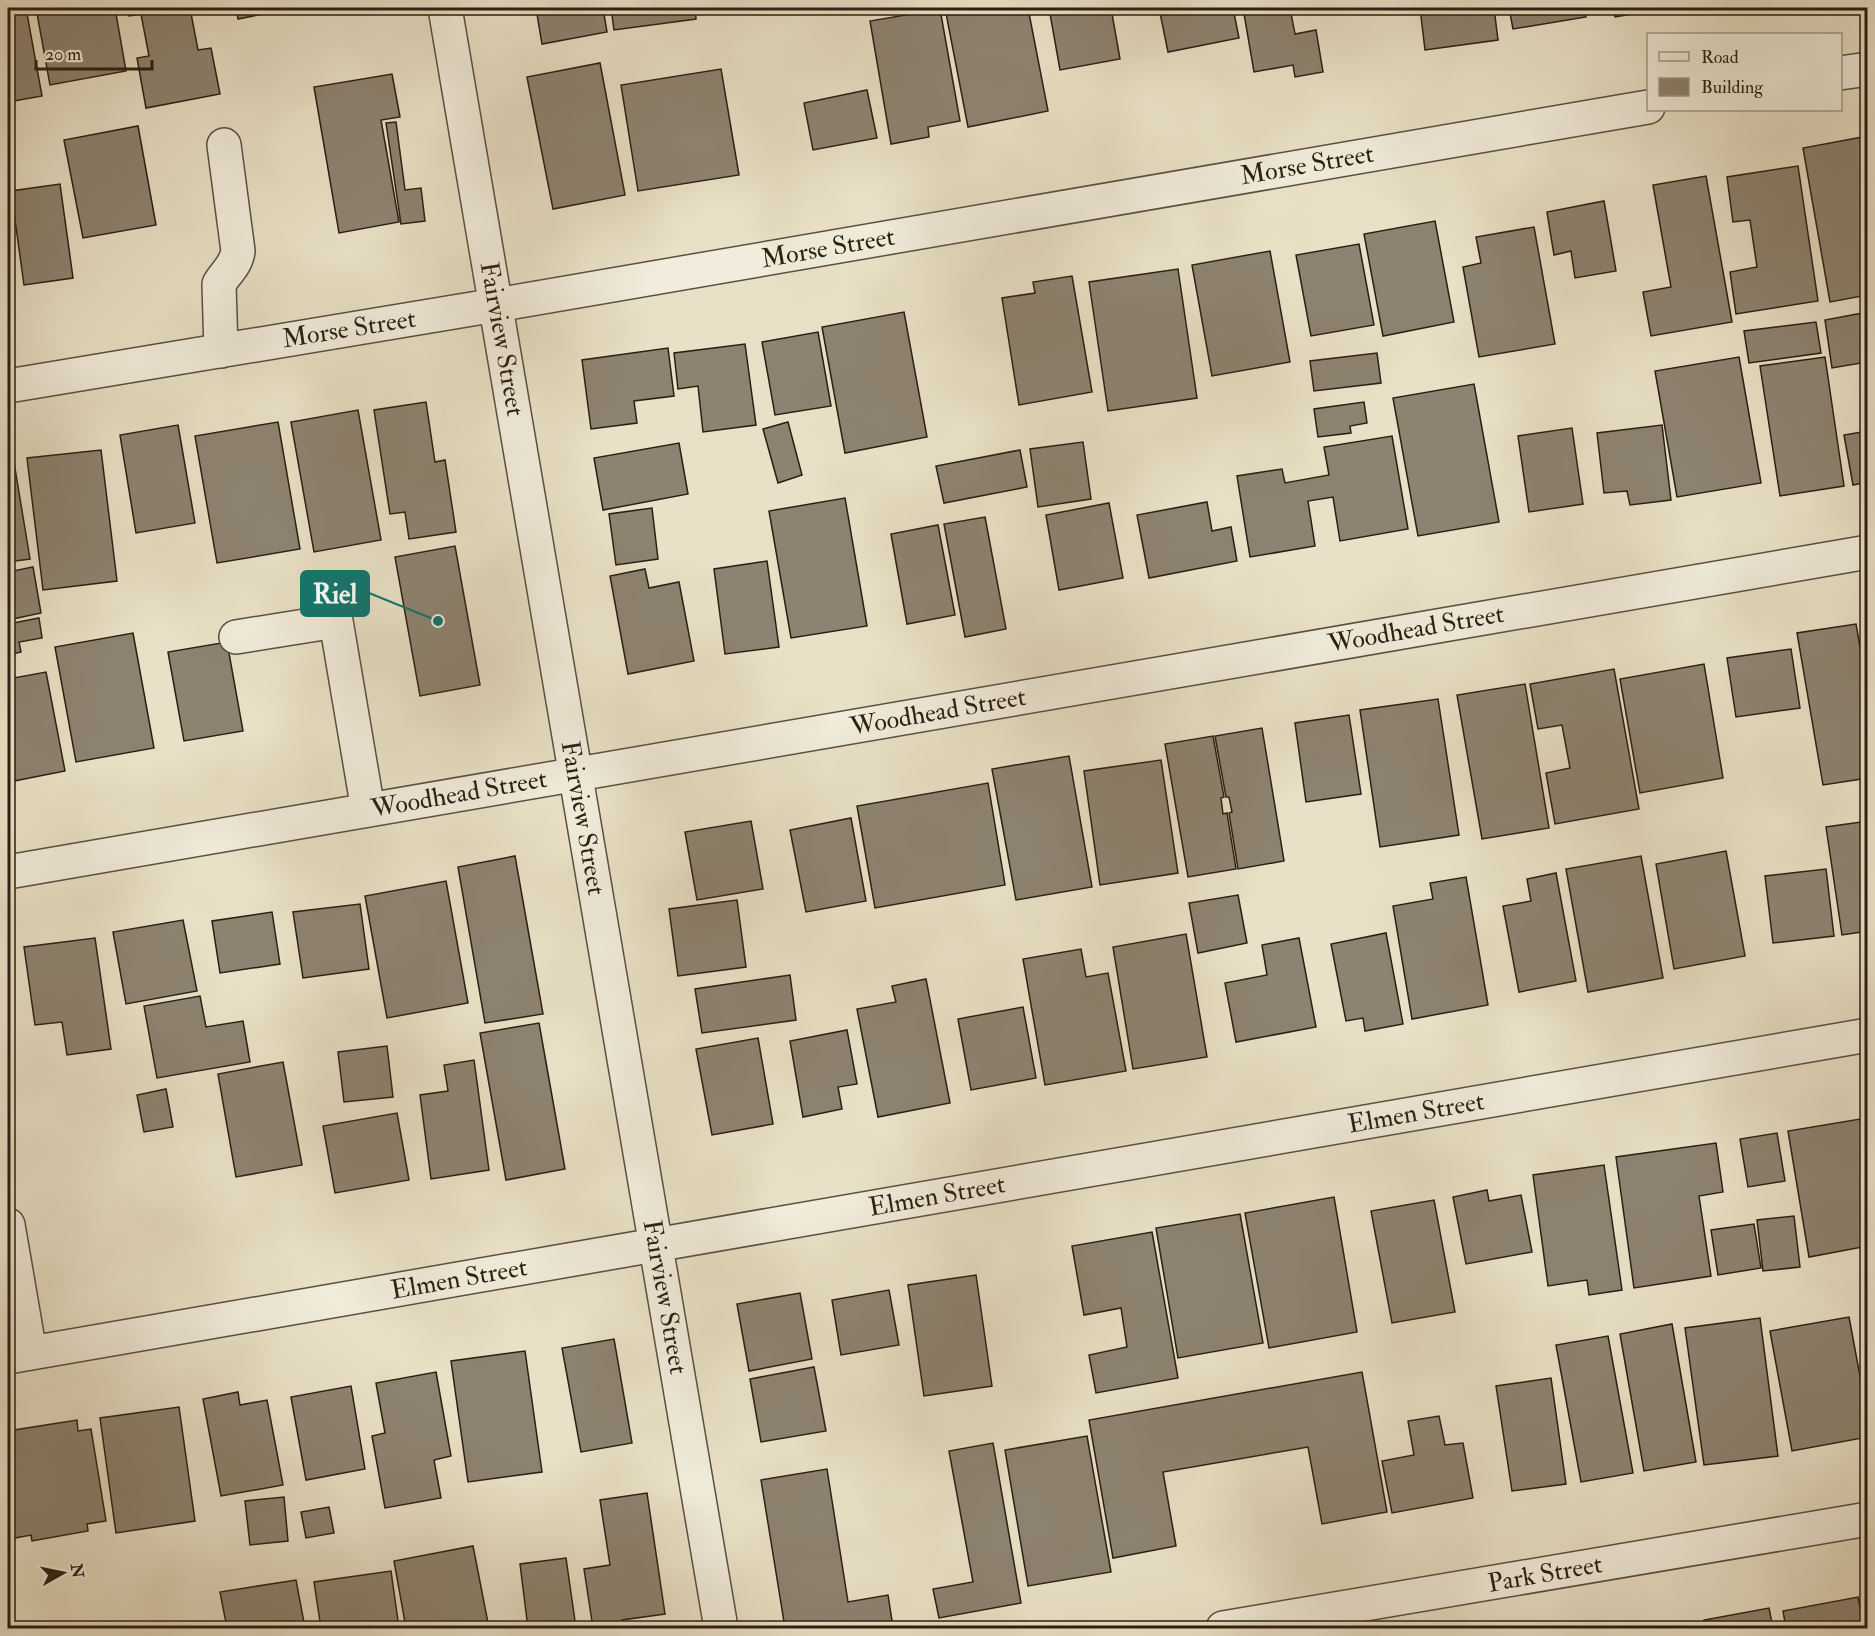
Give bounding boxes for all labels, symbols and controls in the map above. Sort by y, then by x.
scale bar [36,33,152,71]
legend [1647,33,1842,111]
text: 20 m [45,43,81,66]
text: Road [1701,46,1739,69]
text: Building [1701,76,1764,99]
street label: Morse Street [1238,138,1376,192]
street label: Morse Street [759,221,897,275]
street label: Fairview Street [473,259,531,419]
street label: Morse Street [280,303,418,355]
callout: Riel [301,571,369,616]
text: Riel [313,578,358,611]
street label: Woodhead Street [1325,598,1506,660]
street label: Woodhead Street [847,681,1028,743]
street label: Fairview Street [554,738,612,898]
street label: Woodhead Street [368,763,549,825]
street label: Elmen Street [1345,1085,1487,1141]
street label: Elmen Street [866,1168,1008,1224]
street label: Fairview Street [636,1217,694,1377]
street label: Elmen Street [388,1251,530,1307]
north arrow [33,1543,93,1603]
street label: Park Street [1485,1548,1605,1600]
text: N [66,1561,88,1580]

